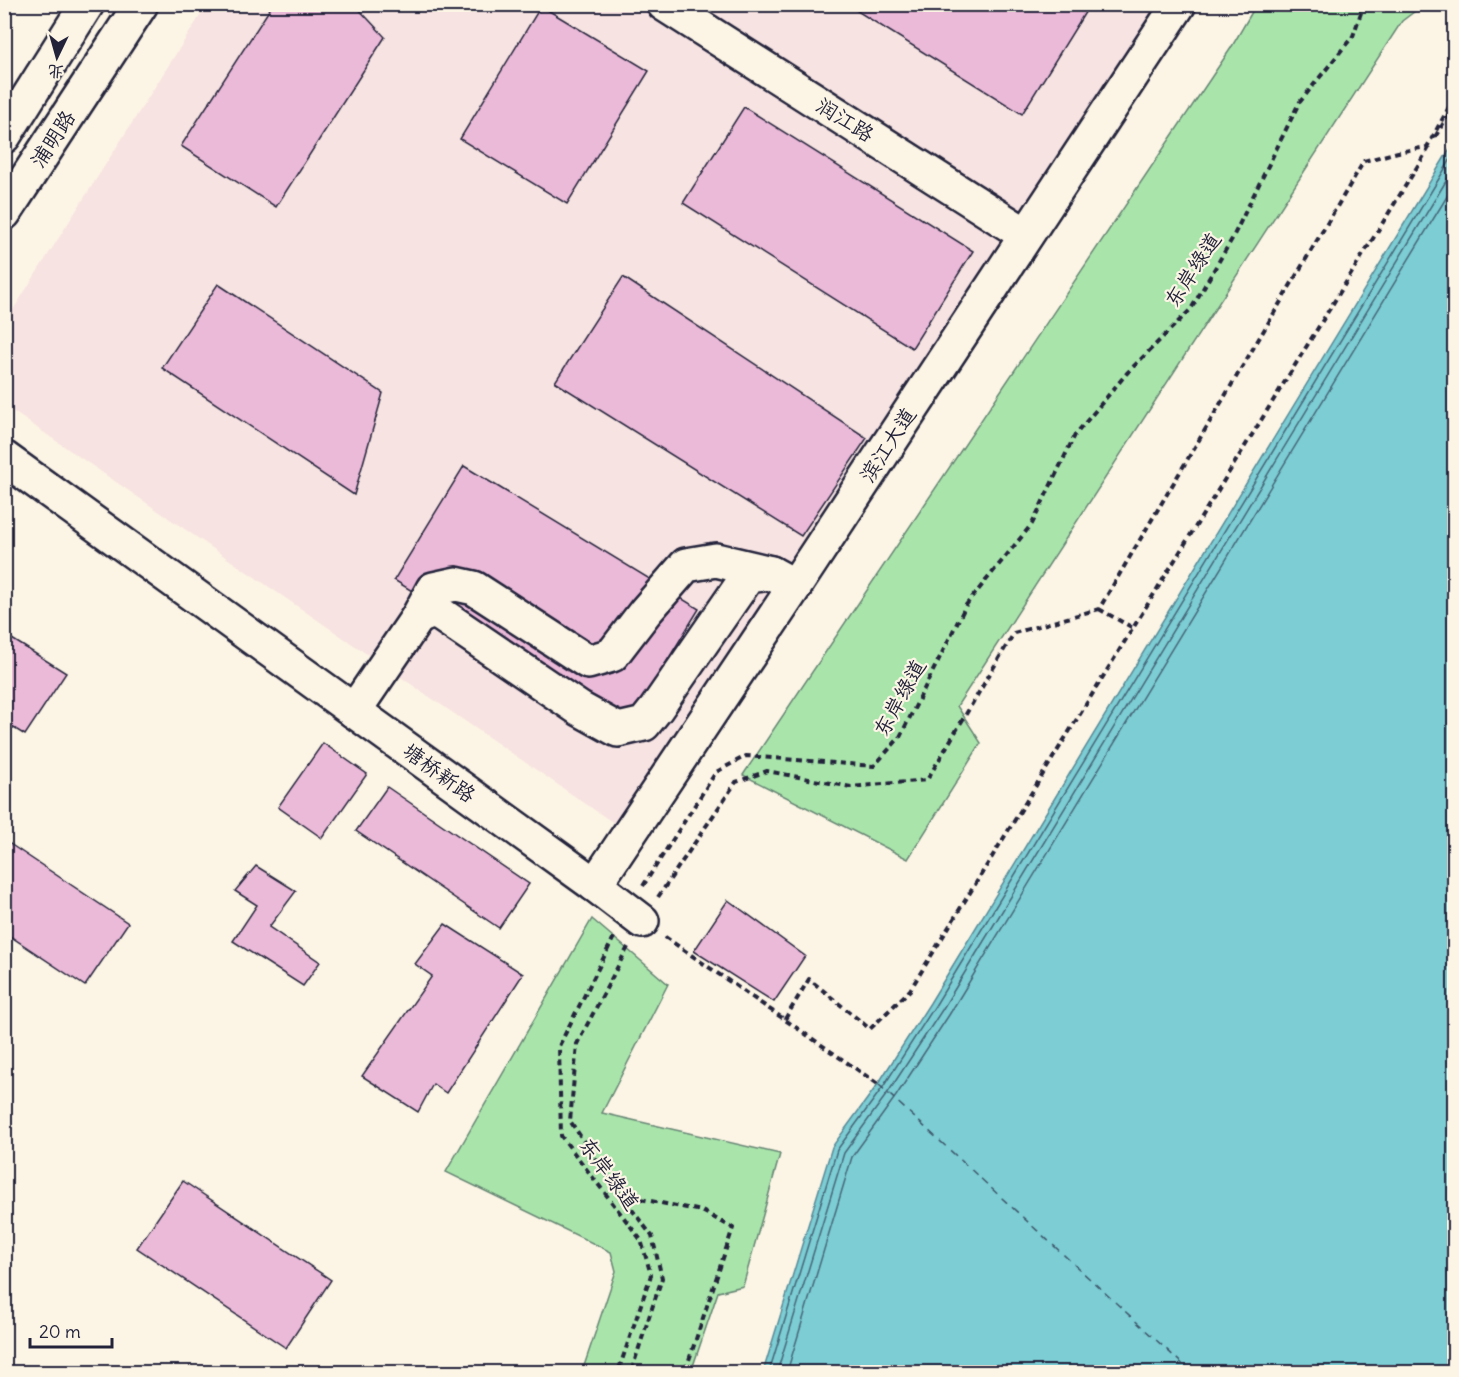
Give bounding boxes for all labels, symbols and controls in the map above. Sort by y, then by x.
north arrow [27,27,87,87]
text: 北 [47,61,65,83]
street label: 润江路 [811,91,879,148]
street label: 浦明路 [24,105,81,172]
street label: 东岸绿道 [1158,227,1227,312]
street label: 滨江大道 [853,402,922,487]
street label: 东岸绿道 [867,654,932,741]
street label: 塘桥新路 [397,737,481,808]
street label: 东岸绿道 [573,1132,645,1215]
scale bar [30,1311,112,1349]
text: 20 m [39,1320,81,1343]

